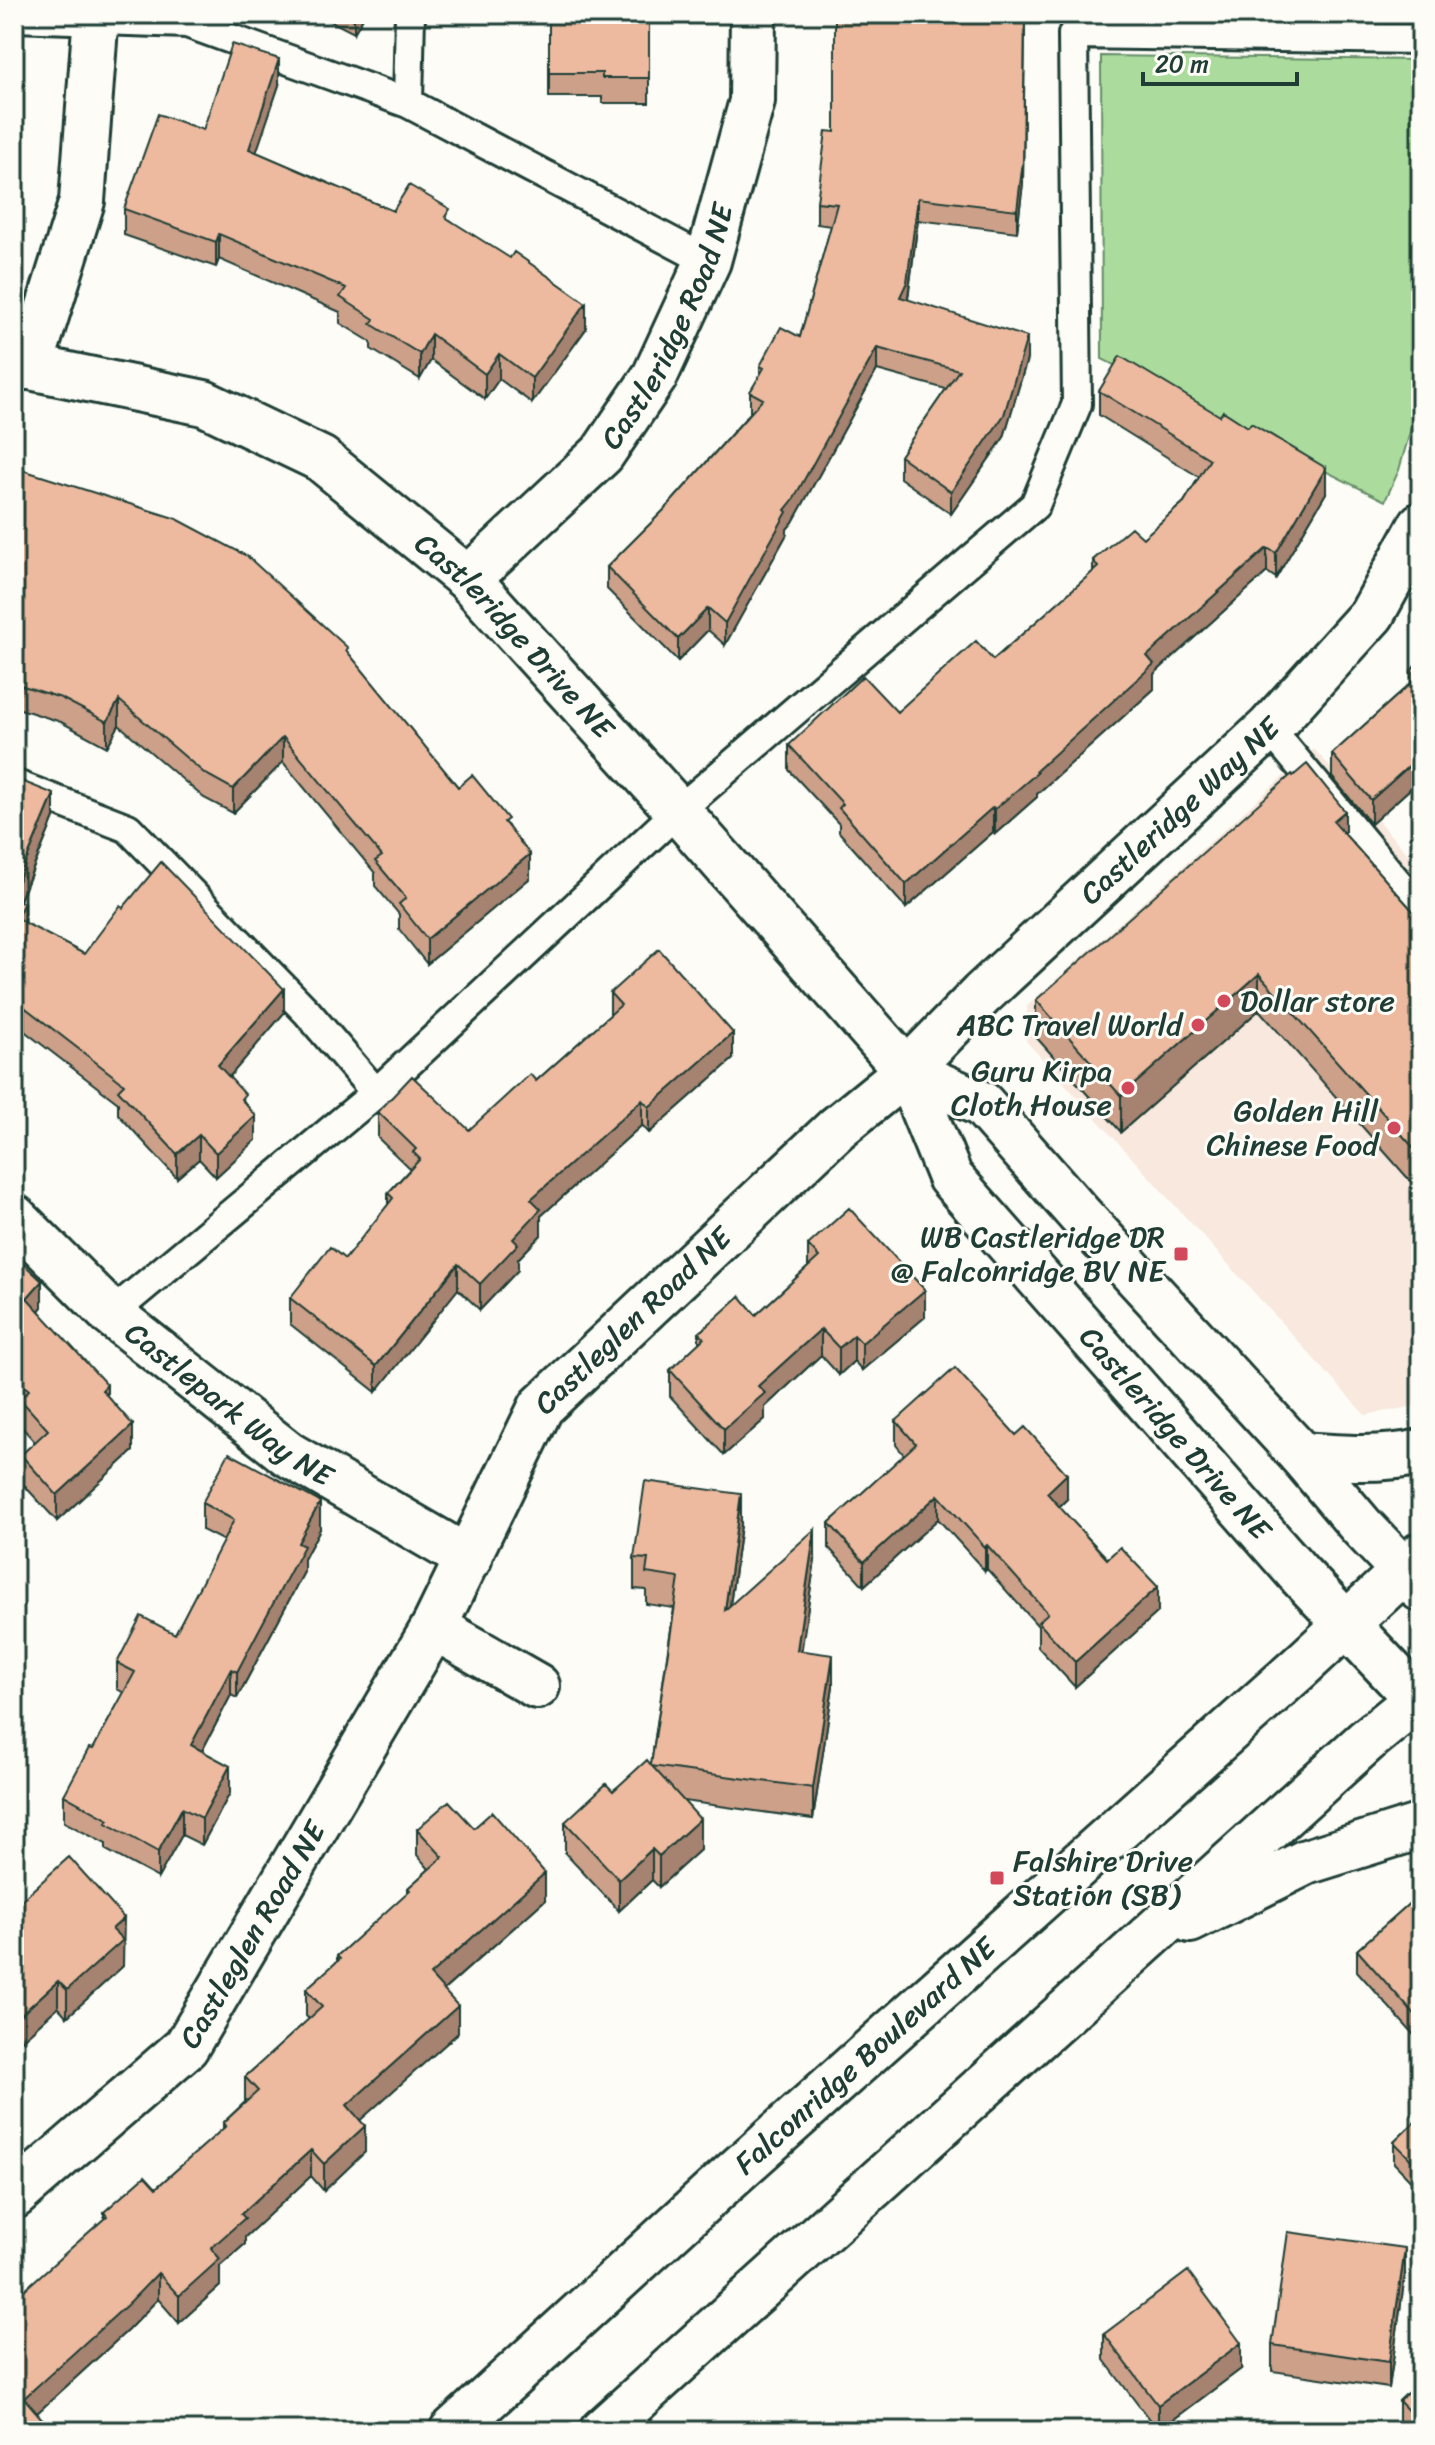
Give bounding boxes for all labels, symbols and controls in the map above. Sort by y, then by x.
scale bar [1143,36,1297,86]
text: 20 m [1155,43,1209,85]
street label: Castleridge Road NE [585,195,750,461]
street label: Castleridge Drive NE [402,518,630,754]
street label: Castleridge Way NE [1066,701,1295,919]
place label: Dollar store [1240,974,1395,1028]
marker: Dollar store [1215,992,1233,1010]
place label: ABC Travel World [956,998,1184,1052]
marker: ABC Travel World [1189,1016,1207,1034]
place label: Guru Kirpa Cloth House [951,1044,1112,1132]
marker: Guru Kirpa Cloth House [1119,1079,1137,1097]
place label: Golden Hill Chinese Food [1206,1084,1380,1172]
marker: Golden Hill Chinese Food [1385,1119,1403,1137]
place label: WB Castleridge DR @ Falconridge BV NE [891,1210,1167,1298]
street label: Castleglen Road NE [521,1211,746,1428]
marker: WB Castleridge DR @ Falconridge BV NE [1172,1245,1190,1263]
street label: Castlepark Way NE [113,1307,346,1503]
street label: Castleridge Drive NE [1065,1313,1287,1555]
street label: Castleglen Road NE [164,1808,342,2059]
place label: Falshire Drive Station (SB) [1013,1834,1193,1922]
marker: Falshire Drive Station (SB) [988,1869,1006,1887]
street label: Falconridge Boulevard NE [721,1922,1011,2189]

